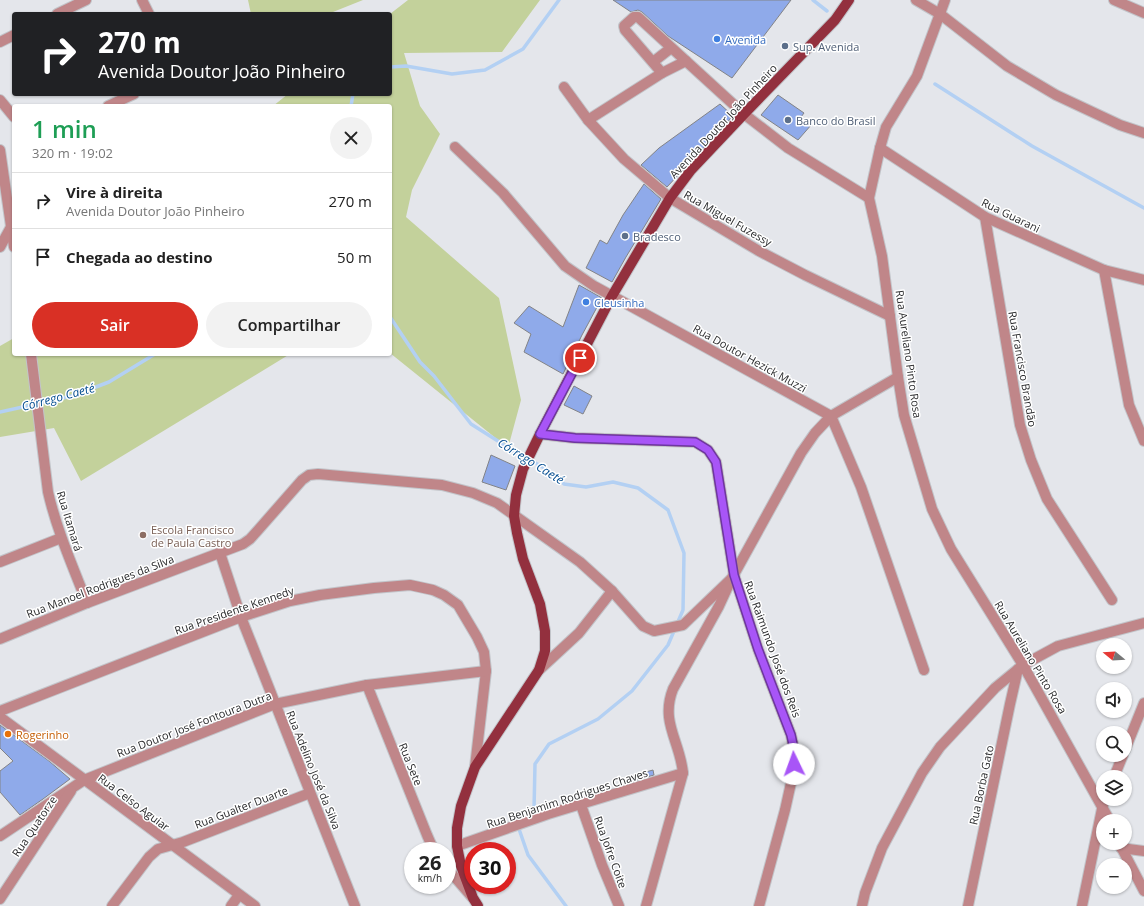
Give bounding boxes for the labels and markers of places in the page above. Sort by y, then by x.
place label: Avenida [725,32,766,47]
marker: Avenida [712,34,722,44]
place label: Sup. Avenida [793,39,859,54]
marker: Sup. Avenida [780,41,790,51]
place label: Banco do Brasil [796,113,875,128]
marker: Banco do Brasil [783,115,793,125]
place label: Bradesco [633,229,681,244]
marker: Bradesco [620,231,630,241]
place label: Cleusinha [594,295,644,310]
marker: Cleusinha [581,297,591,307]
pin [563,341,597,375]
place label: Escola Francisco de Paula Castro [151,522,235,550]
marker: Escola Francisco de Paula Castro [138,530,148,540]
place label: Rogerinho [16,727,69,742]
marker: Rogerinho [3,729,13,739]

